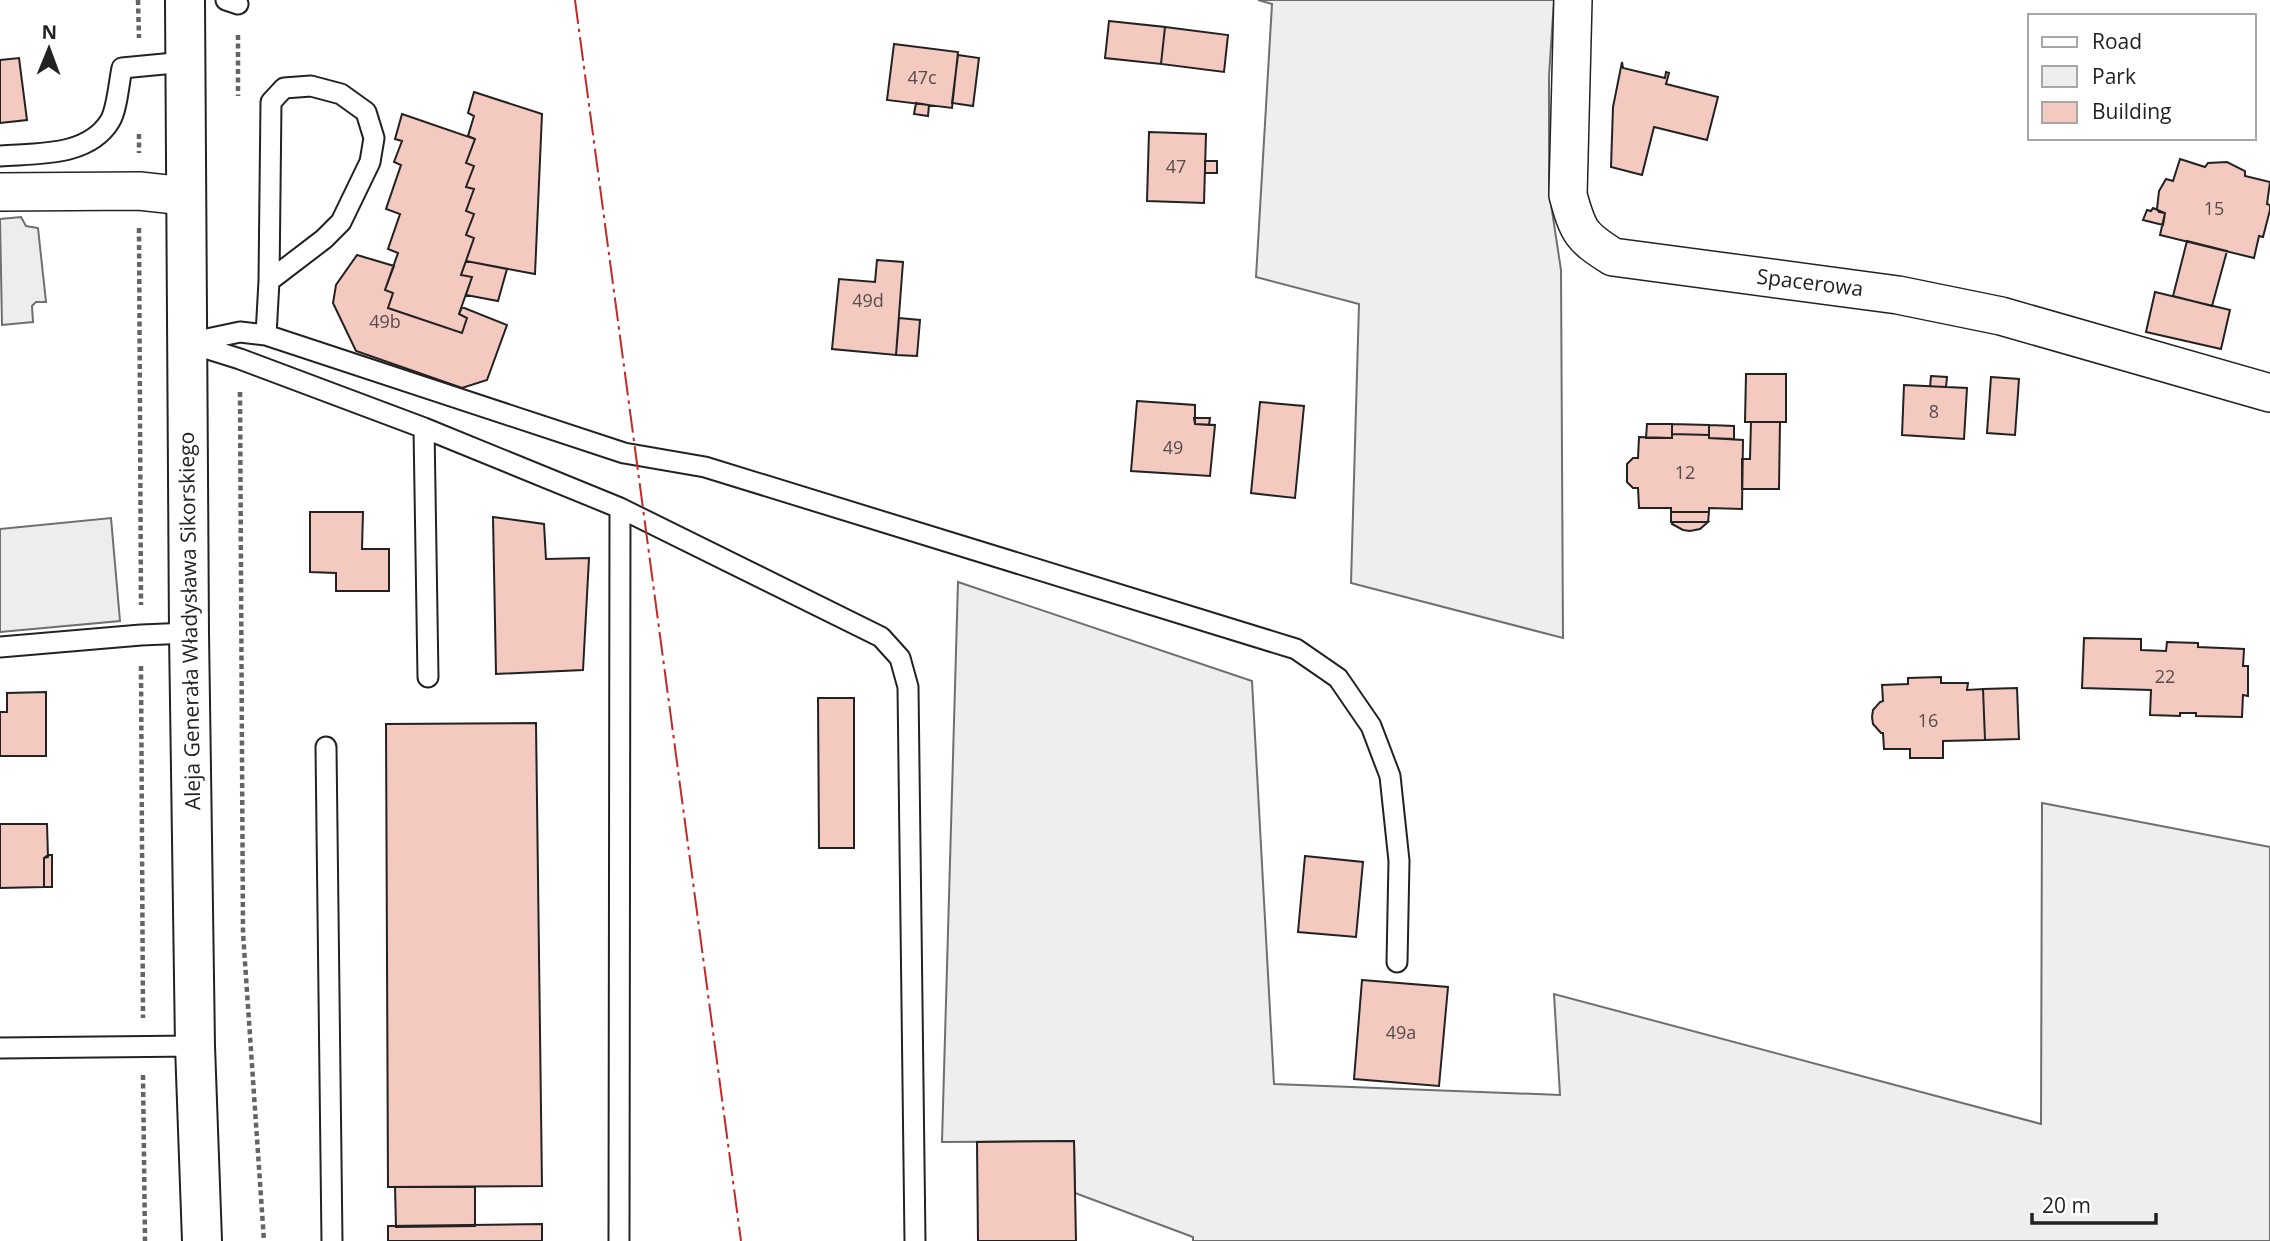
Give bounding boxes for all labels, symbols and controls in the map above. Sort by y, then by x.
north arrow [14,14,84,84]
legend [2028,14,2256,140]
text: N [41,19,57,45]
text: Road [2092,27,2142,55]
text: Park [2092,62,2136,90]
house number: 47c [907,65,937,89]
text: Building [2092,97,2171,125]
house number: 47 [1166,154,1186,178]
house number: 15 [2204,196,2224,220]
street label: Spacerowa [1755,262,1865,302]
house number: 49d [852,288,884,312]
house number: 49b [369,309,401,333]
house number: 8 [1929,399,1939,423]
street label: Aleja Generała Władysława Sikorskiego [172,432,206,811]
house number: 49 [1163,435,1183,459]
house number: 12 [1675,460,1695,484]
house number: 22 [2155,664,2175,688]
house number: 16 [1918,708,1938,732]
house number: 49a [1386,1020,1416,1044]
scale bar [2032,1182,2156,1226]
text: 20 m [2042,1191,2091,1219]

